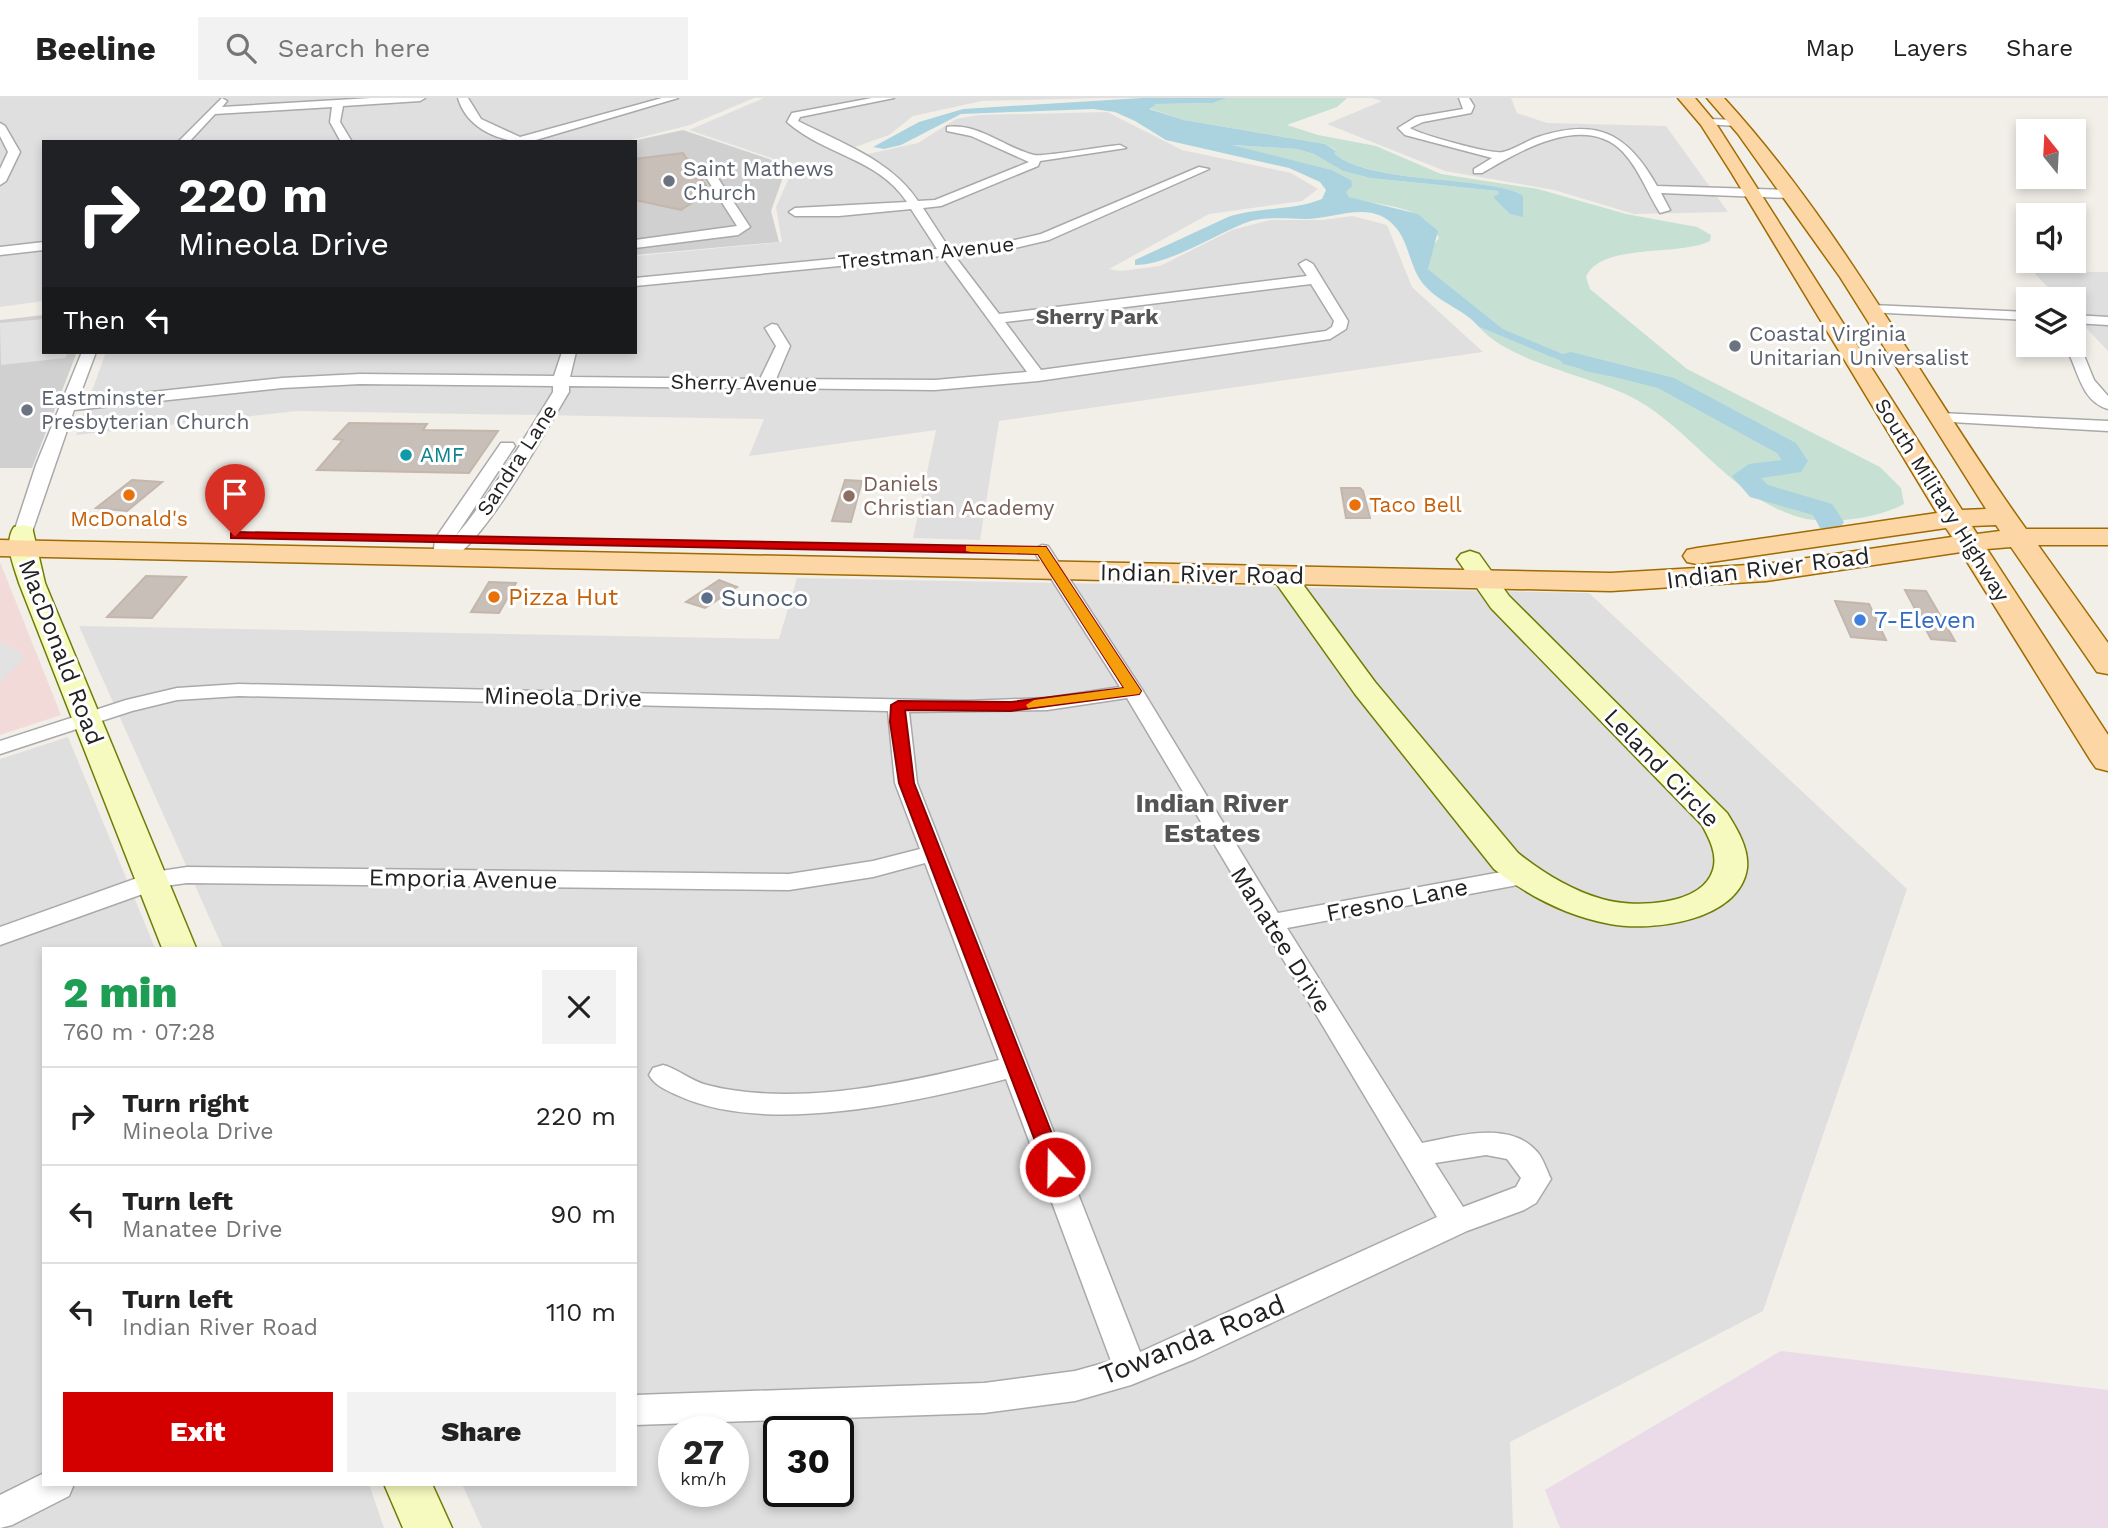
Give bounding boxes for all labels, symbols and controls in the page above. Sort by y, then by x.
search box [198,17,688,80]
text: Beeline [35,29,156,68]
icon: search [222,29,260,67]
text: Search here [278,33,430,63]
text: Map [1806,34,1854,62]
text: Layers [1892,34,1968,62]
text: Share [2006,34,2073,62]
north arrow [2016,119,2086,189]
map controls [2016,119,2086,357]
place label: Saint Mathews Church [683,156,834,205]
text: 220 m [178,166,328,224]
icon: right [63,168,154,259]
marker: Saint Mathews Church [661,173,677,189]
button: sound [2016,203,2086,273]
text: Mineola Drive [178,225,389,263]
street label: Trestman Avenue [837,231,1015,274]
button: layers [2016,287,2086,357]
icon: left [139,301,177,339]
district label: Sherry Park [1036,304,1159,329]
text: Then [63,305,125,335]
place label: Coastal Virginia Unitarian Universalist [1749,321,1969,370]
marker: Coastal Virginia Unitarian Universalist [1727,338,1743,354]
street label: Sherry Avenue [670,369,818,396]
place label: Eastminster Presbyterian Church [41,385,249,434]
street label: South Military Highway [1870,394,2015,606]
street label: Sandra Lane [471,399,562,520]
marker: Eastminster Presbyterian Church [19,402,35,418]
place label: AMF [420,442,465,467]
marker: AMF [398,447,414,463]
pin [205,464,265,536]
place label: Daniels Christian Academy [863,471,1055,520]
icon: arrive [216,475,254,513]
marker: McDonald's [121,487,137,503]
marker: Daniels Christian Academy [841,488,857,504]
place label: Taco Bell [1369,492,1462,517]
marker: Taco Bell [1347,497,1363,513]
place label: McDonald's [70,506,188,531]
street label: Indian River Road [1665,542,1871,594]
street label: MacDonald Road [13,555,109,749]
street label: Indian River Road [1100,558,1304,590]
place label: Pizza Hut [508,583,618,611]
place label: Sunoco [721,584,808,612]
marker: Pizza Hut [486,589,502,605]
marker: Sunoco [699,590,715,606]
place label: 7-Eleven [1874,606,1976,634]
marker: 7-Eleven [1852,612,1868,628]
street label: Mineola Drive [484,682,642,712]
street label: Leland Circle [1599,703,1725,833]
district label: Indian River Estates [1136,788,1289,848]
street label: Manatee Drive [1225,862,1337,1018]
street label: Emporia Avenue [368,863,558,895]
street label: Fresno Lane [1324,873,1470,927]
text: 2 min [63,968,177,1017]
button: close [542,970,616,1044]
text: 760 m · 07:28 [63,1019,216,1046]
text: Turn right [122,1088,249,1118]
icon: right [63,1097,101,1135]
text: 220 m [536,1101,616,1131]
text: Mineola Drive [122,1118,274,1145]
position arrow [1018,1130,1092,1204]
text: Turn left [122,1186,233,1216]
icon: left [63,1195,101,1233]
text: 90 m [550,1199,616,1229]
text: Manatee Drive [122,1216,283,1243]
text: Turn left [122,1284,233,1314]
street label: Towanda Road [1095,1287,1290,1392]
icon: left [63,1293,101,1331]
text: 110 m [546,1297,616,1327]
text: Indian River Road [122,1314,318,1341]
button: Exit [63,1392,333,1472]
button: Share [347,1392,616,1472]
speed limit sign: 30 [763,1416,854,1507]
text: 27 [683,1431,724,1473]
text: km/h [680,1468,727,1489]

